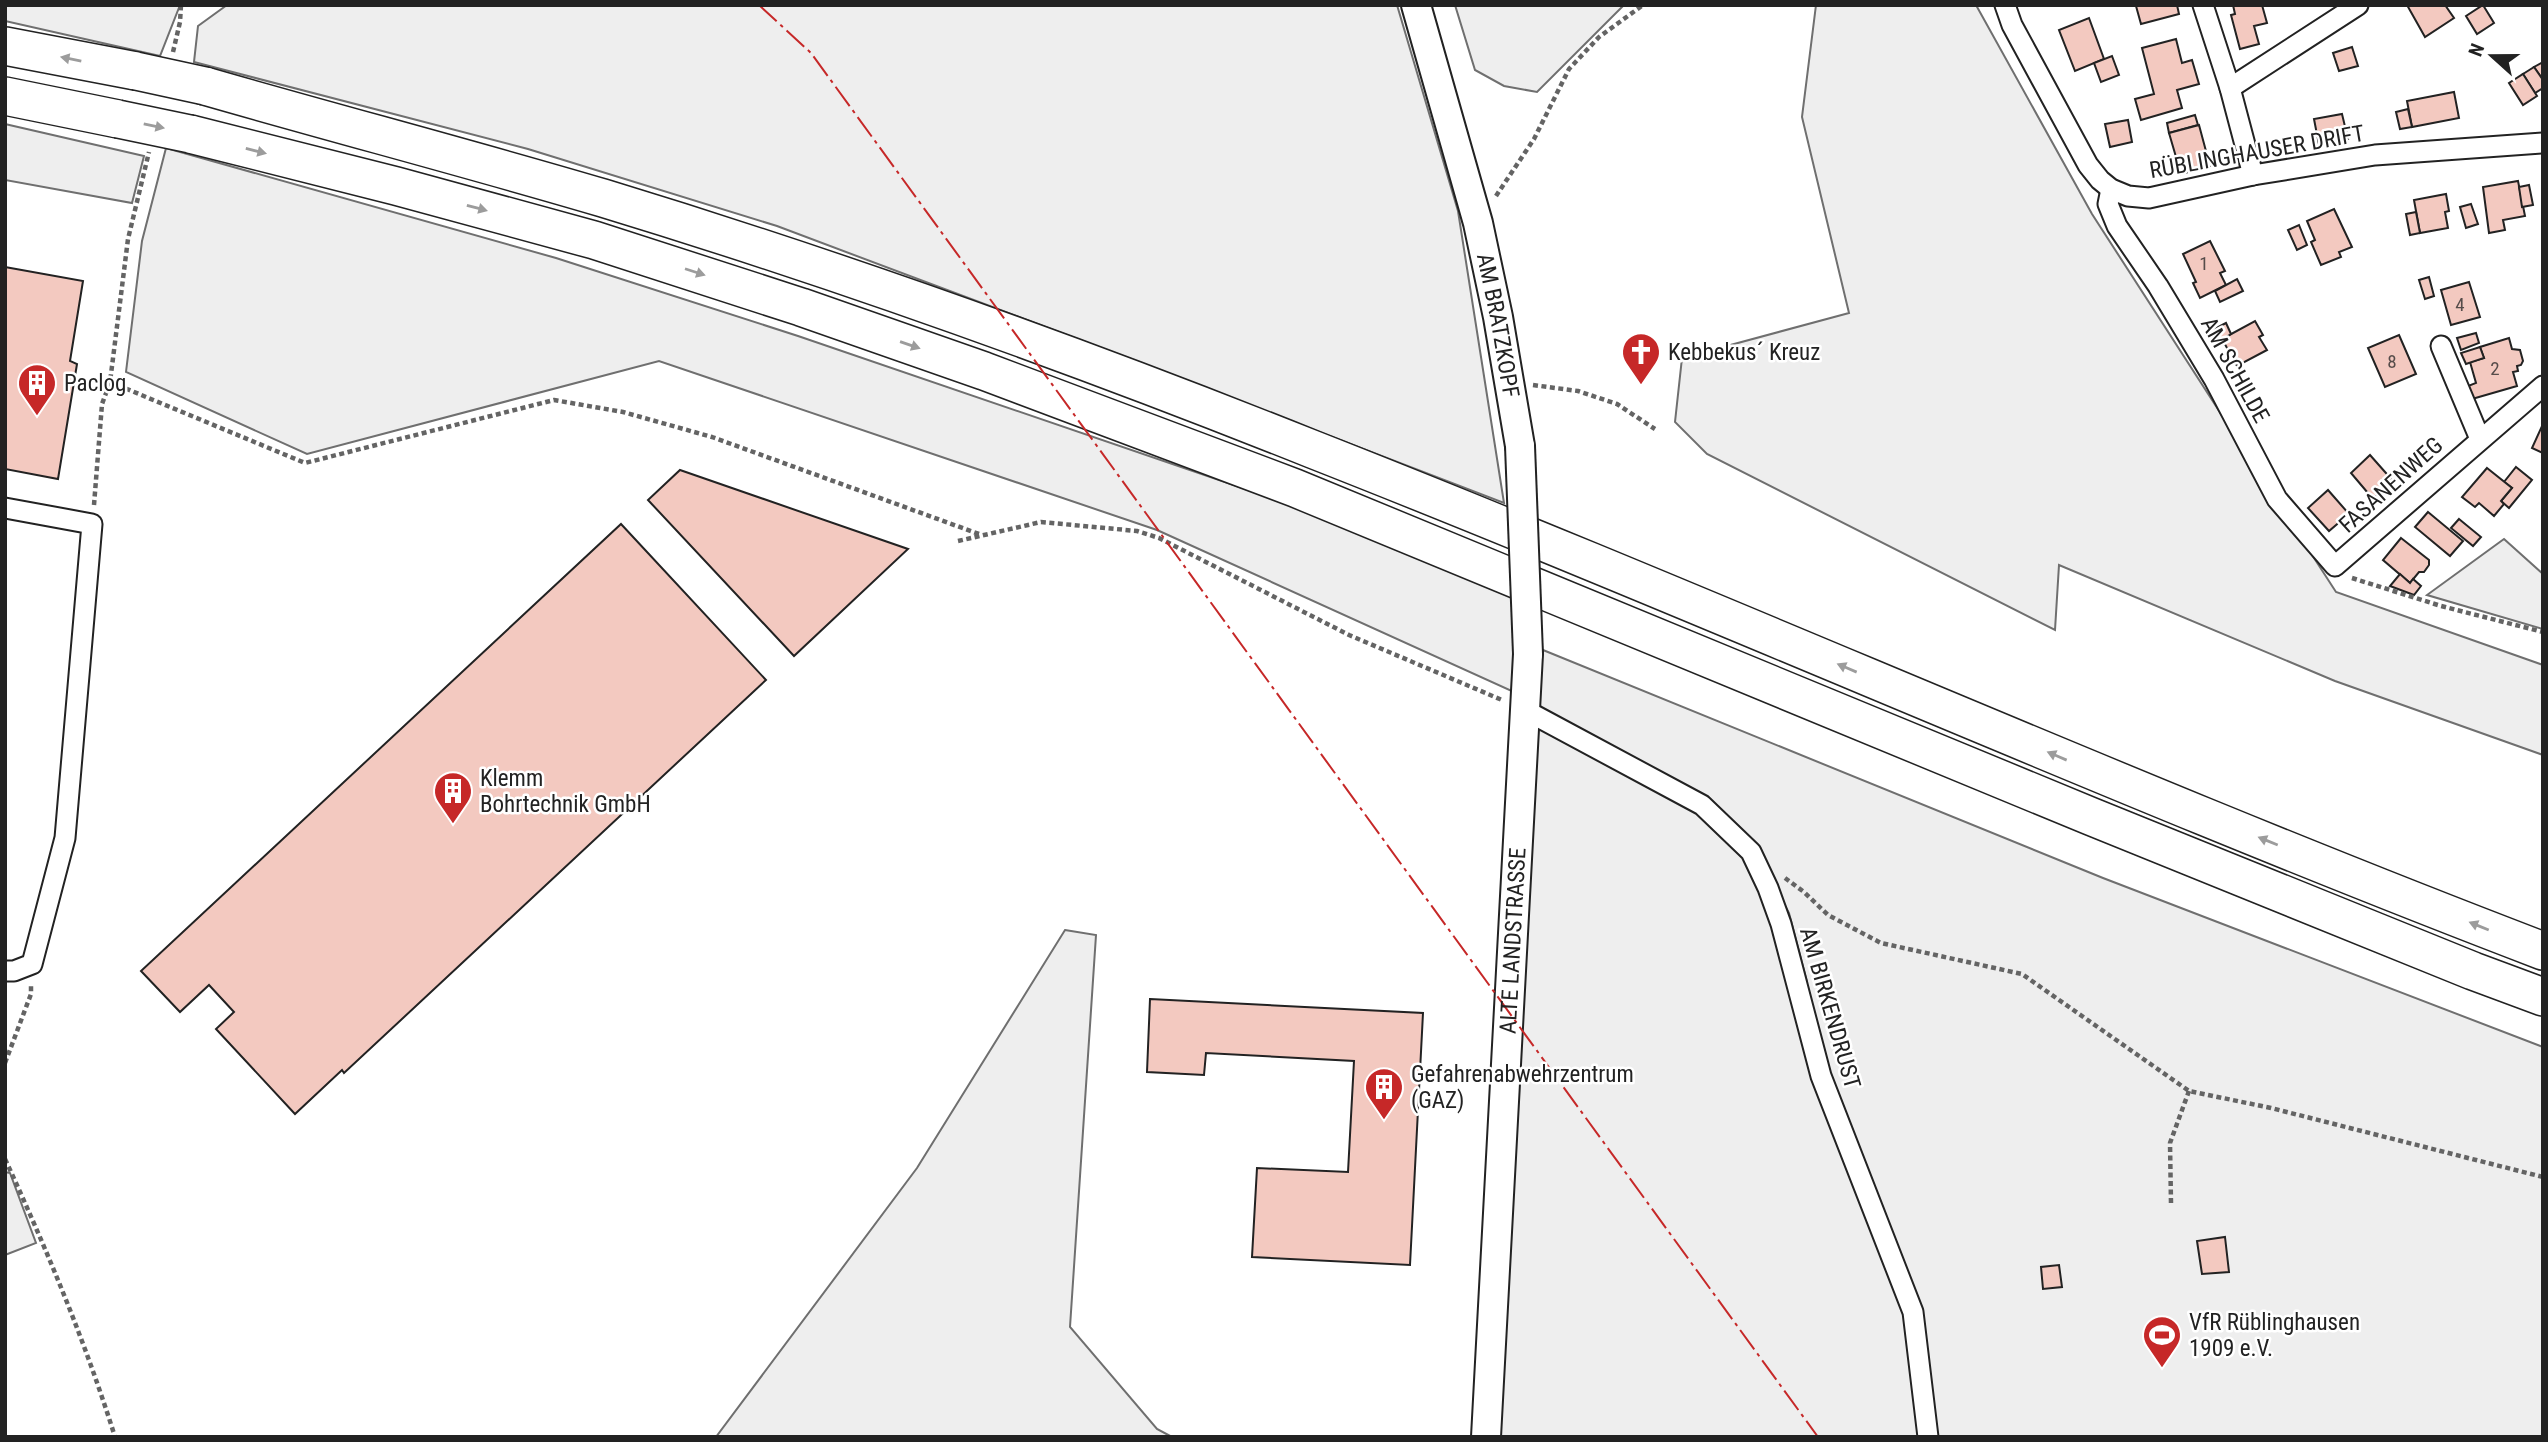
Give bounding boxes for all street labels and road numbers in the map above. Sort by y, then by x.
street label: RÜBLINGHAUSER DRIFT [2147,119,2367,184]
street label: AM BRATZKOPF [1471,251,1525,400]
street label: AM SCHILDE [2195,313,2275,427]
street label: FASANENWEG [2334,431,2448,539]
street label: ALTE LANDSTRASSE [1494,847,1531,1034]
street label: AM BIRKENDRUST [1794,924,1866,1092]

